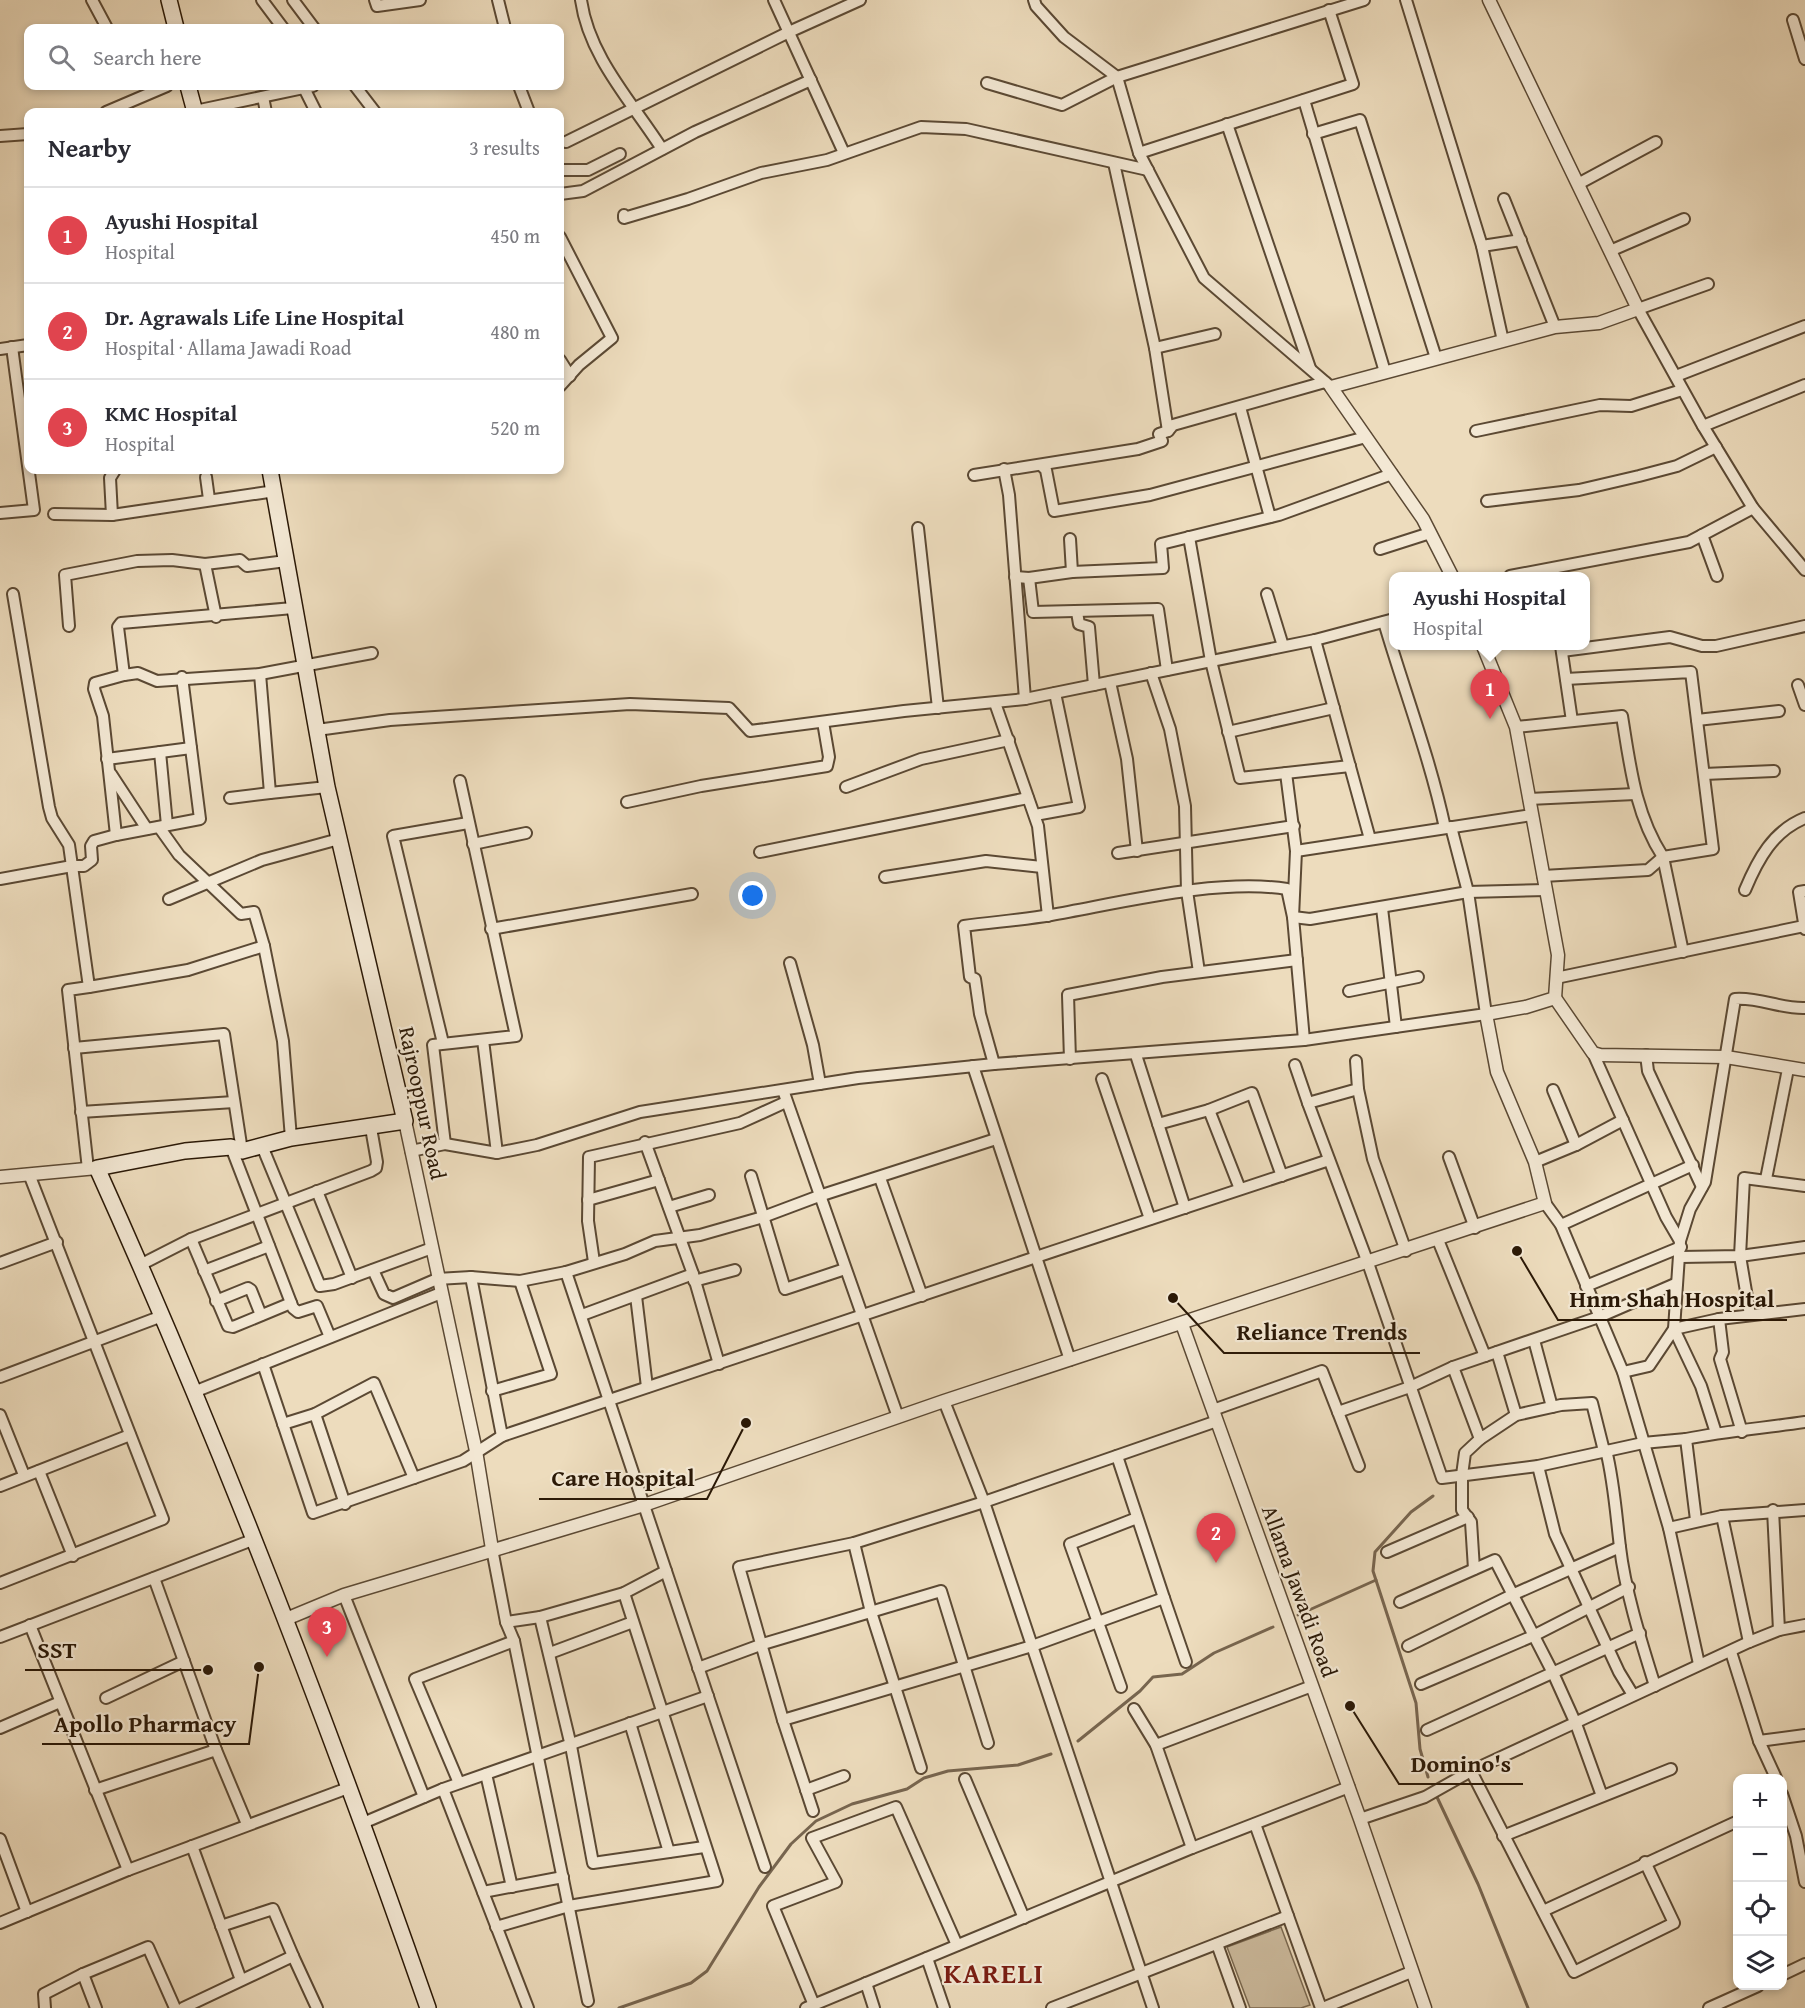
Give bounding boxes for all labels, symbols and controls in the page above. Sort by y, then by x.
search box [24,24,564,90]
icon: search [45,41,78,74]
text: Search here [93,41,202,73]
text: Nearby [48,128,131,167]
text: 3 results [469,133,540,162]
text: Ayushi Hospital [105,205,258,237]
text: 1 [62,221,73,250]
text: 450 m [490,221,540,250]
text: Hospital [105,237,175,266]
text: Dr. Agrawals Life Line Hospital [105,301,404,333]
text: 2 [62,317,73,346]
text: 480 m [490,317,540,346]
text: Hospital · Allama Jawadi Road [105,333,351,362]
text: KMC Hospital [105,397,237,429]
text: 3 [62,413,73,442]
text: 520 m [490,413,540,442]
text: Hospital [105,429,175,458]
popup [1389,572,1590,650]
text: Ayushi Hospital [1413,581,1566,613]
text: Hospital [1413,613,1483,642]
pin: 1 [1470,670,1510,719]
your location [738,881,767,910]
street label: Rajrooppur Road [391,1024,455,1183]
callout: Hnm Shah Hospital [1558,1278,1787,1320]
text: Hnm Shah Hospital [1570,1281,1775,1316]
callout: Reliance Trends [1224,1311,1420,1353]
text: Reliance Trends [1236,1314,1408,1349]
callout: Care Hospital [539,1457,707,1499]
text: Care Hospital [551,1460,695,1495]
street label: Allama Jawadi Road [1254,1501,1346,1682]
pin: 2 [1196,1514,1236,1563]
pin: 3 [308,1608,346,1657]
callout: SST [25,1628,88,1670]
text: SST [37,1632,77,1667]
callout: Apollo Pharmacy [42,1702,249,1744]
text: Apollo Pharmacy [54,1706,237,1741]
callout: Domino's [1399,1742,1523,1784]
text: Domino's [1411,1746,1511,1781]
map controls [1733,1774,1787,1990]
button: + [1733,1774,1787,1828]
button: − [1733,1828,1787,1882]
button: locate [1733,1882,1787,1936]
button: layers [1733,1936,1787,1990]
district label: KARELI [944,1952,1044,1993]

